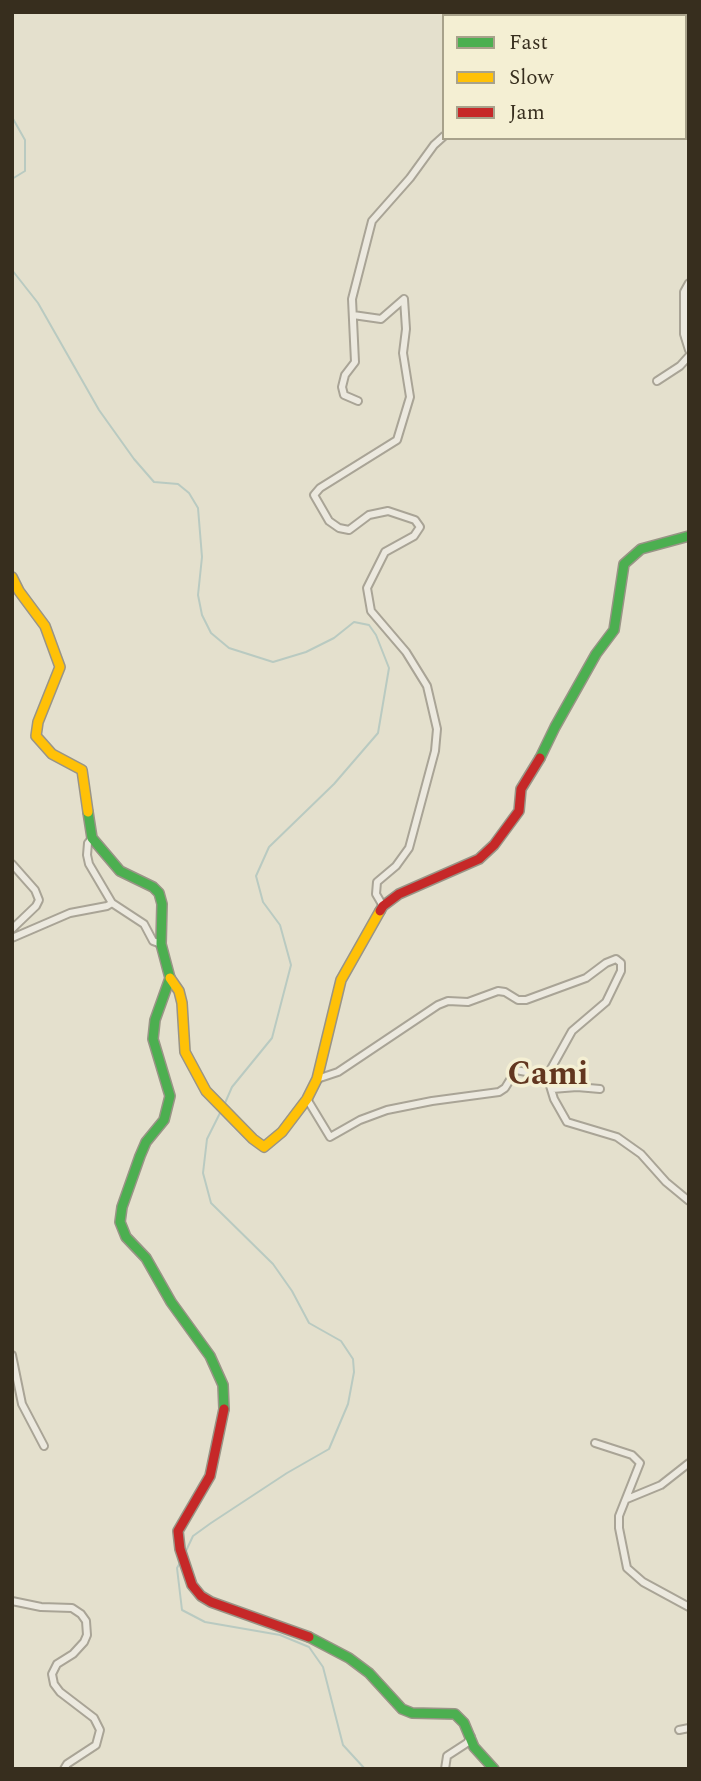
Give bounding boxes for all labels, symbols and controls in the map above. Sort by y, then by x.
legend [442,14,687,140]
text: Fast [509,27,548,59]
text: Slow [509,62,553,94]
text: Jam [509,97,545,129]
district label: Cami [507,1058,589,1098]

